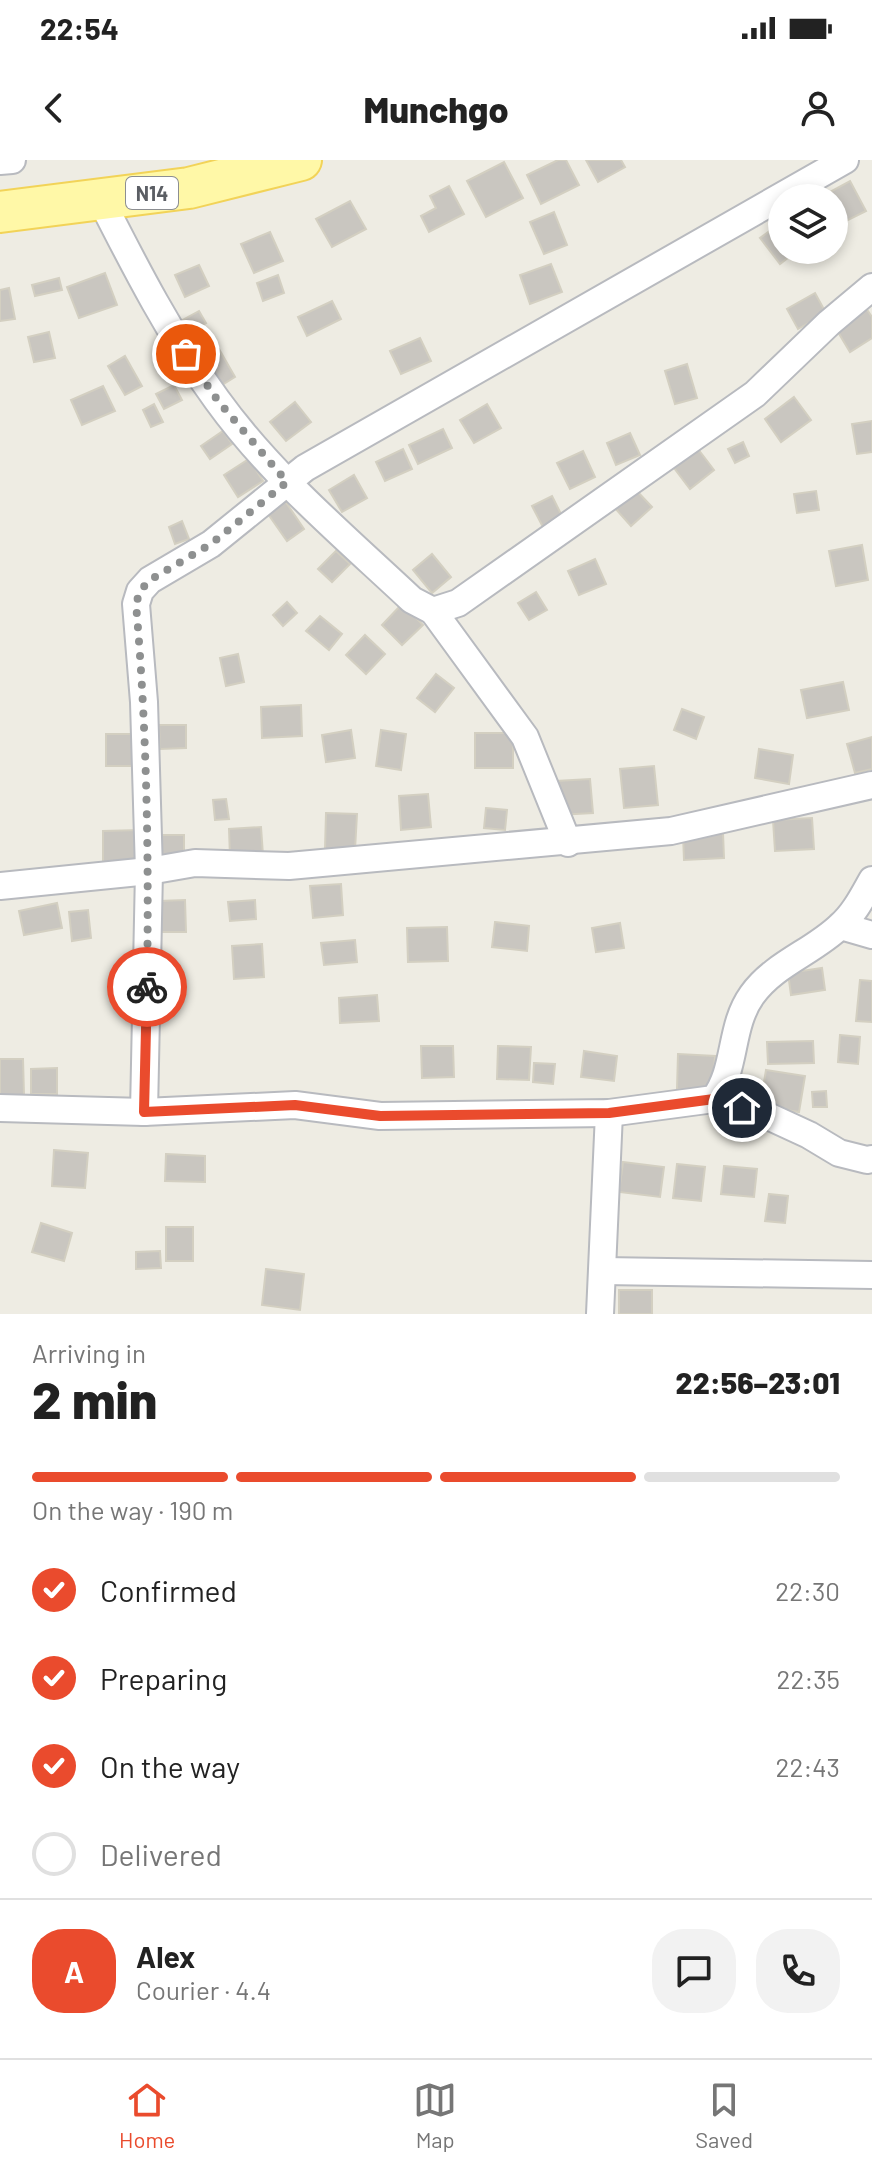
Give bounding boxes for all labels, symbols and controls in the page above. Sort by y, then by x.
text: 22:54 [40,10,119,46]
icon: back [32,86,76,130]
icon: person [796,86,840,130]
text: Munchgo [364,87,508,130]
road number: N14 [126,177,178,209]
map controls [768,184,848,264]
button: layers [768,184,848,264]
pin [152,320,220,388]
icon: bag [164,332,208,376]
courier [107,947,187,1027]
icon: bike [125,965,169,1009]
pin [708,1074,776,1142]
icon: home [720,1086,764,1130]
text: Arriving in [32,1337,146,1368]
text: 22:56–23:01 [676,1364,840,1400]
text: 2 min [32,1367,157,1429]
text: On the way · 190 m [32,1494,233,1525]
icon: check [32,1568,76,1612]
text: Confirmed [100,1572,237,1608]
text: 22:30 [775,1575,840,1606]
icon: check [32,1656,76,1700]
text: Preparing [100,1660,227,1696]
text: 22:35 [777,1663,840,1694]
icon: check [32,1744,76,1788]
text: On the way [100,1748,240,1784]
text: 22:43 [776,1751,840,1782]
text: Delivered [100,1836,222,1872]
button: chat [652,1929,736,2013]
button: phone [756,1929,840,2013]
text: Alex [136,1938,195,1974]
text: A [64,1953,84,1989]
text: Courier · 4.4 [136,1974,271,2005]
tab: Home [119,2078,175,2152]
tab: Map [413,2078,457,2152]
tab: Saved [695,2078,753,2152]

